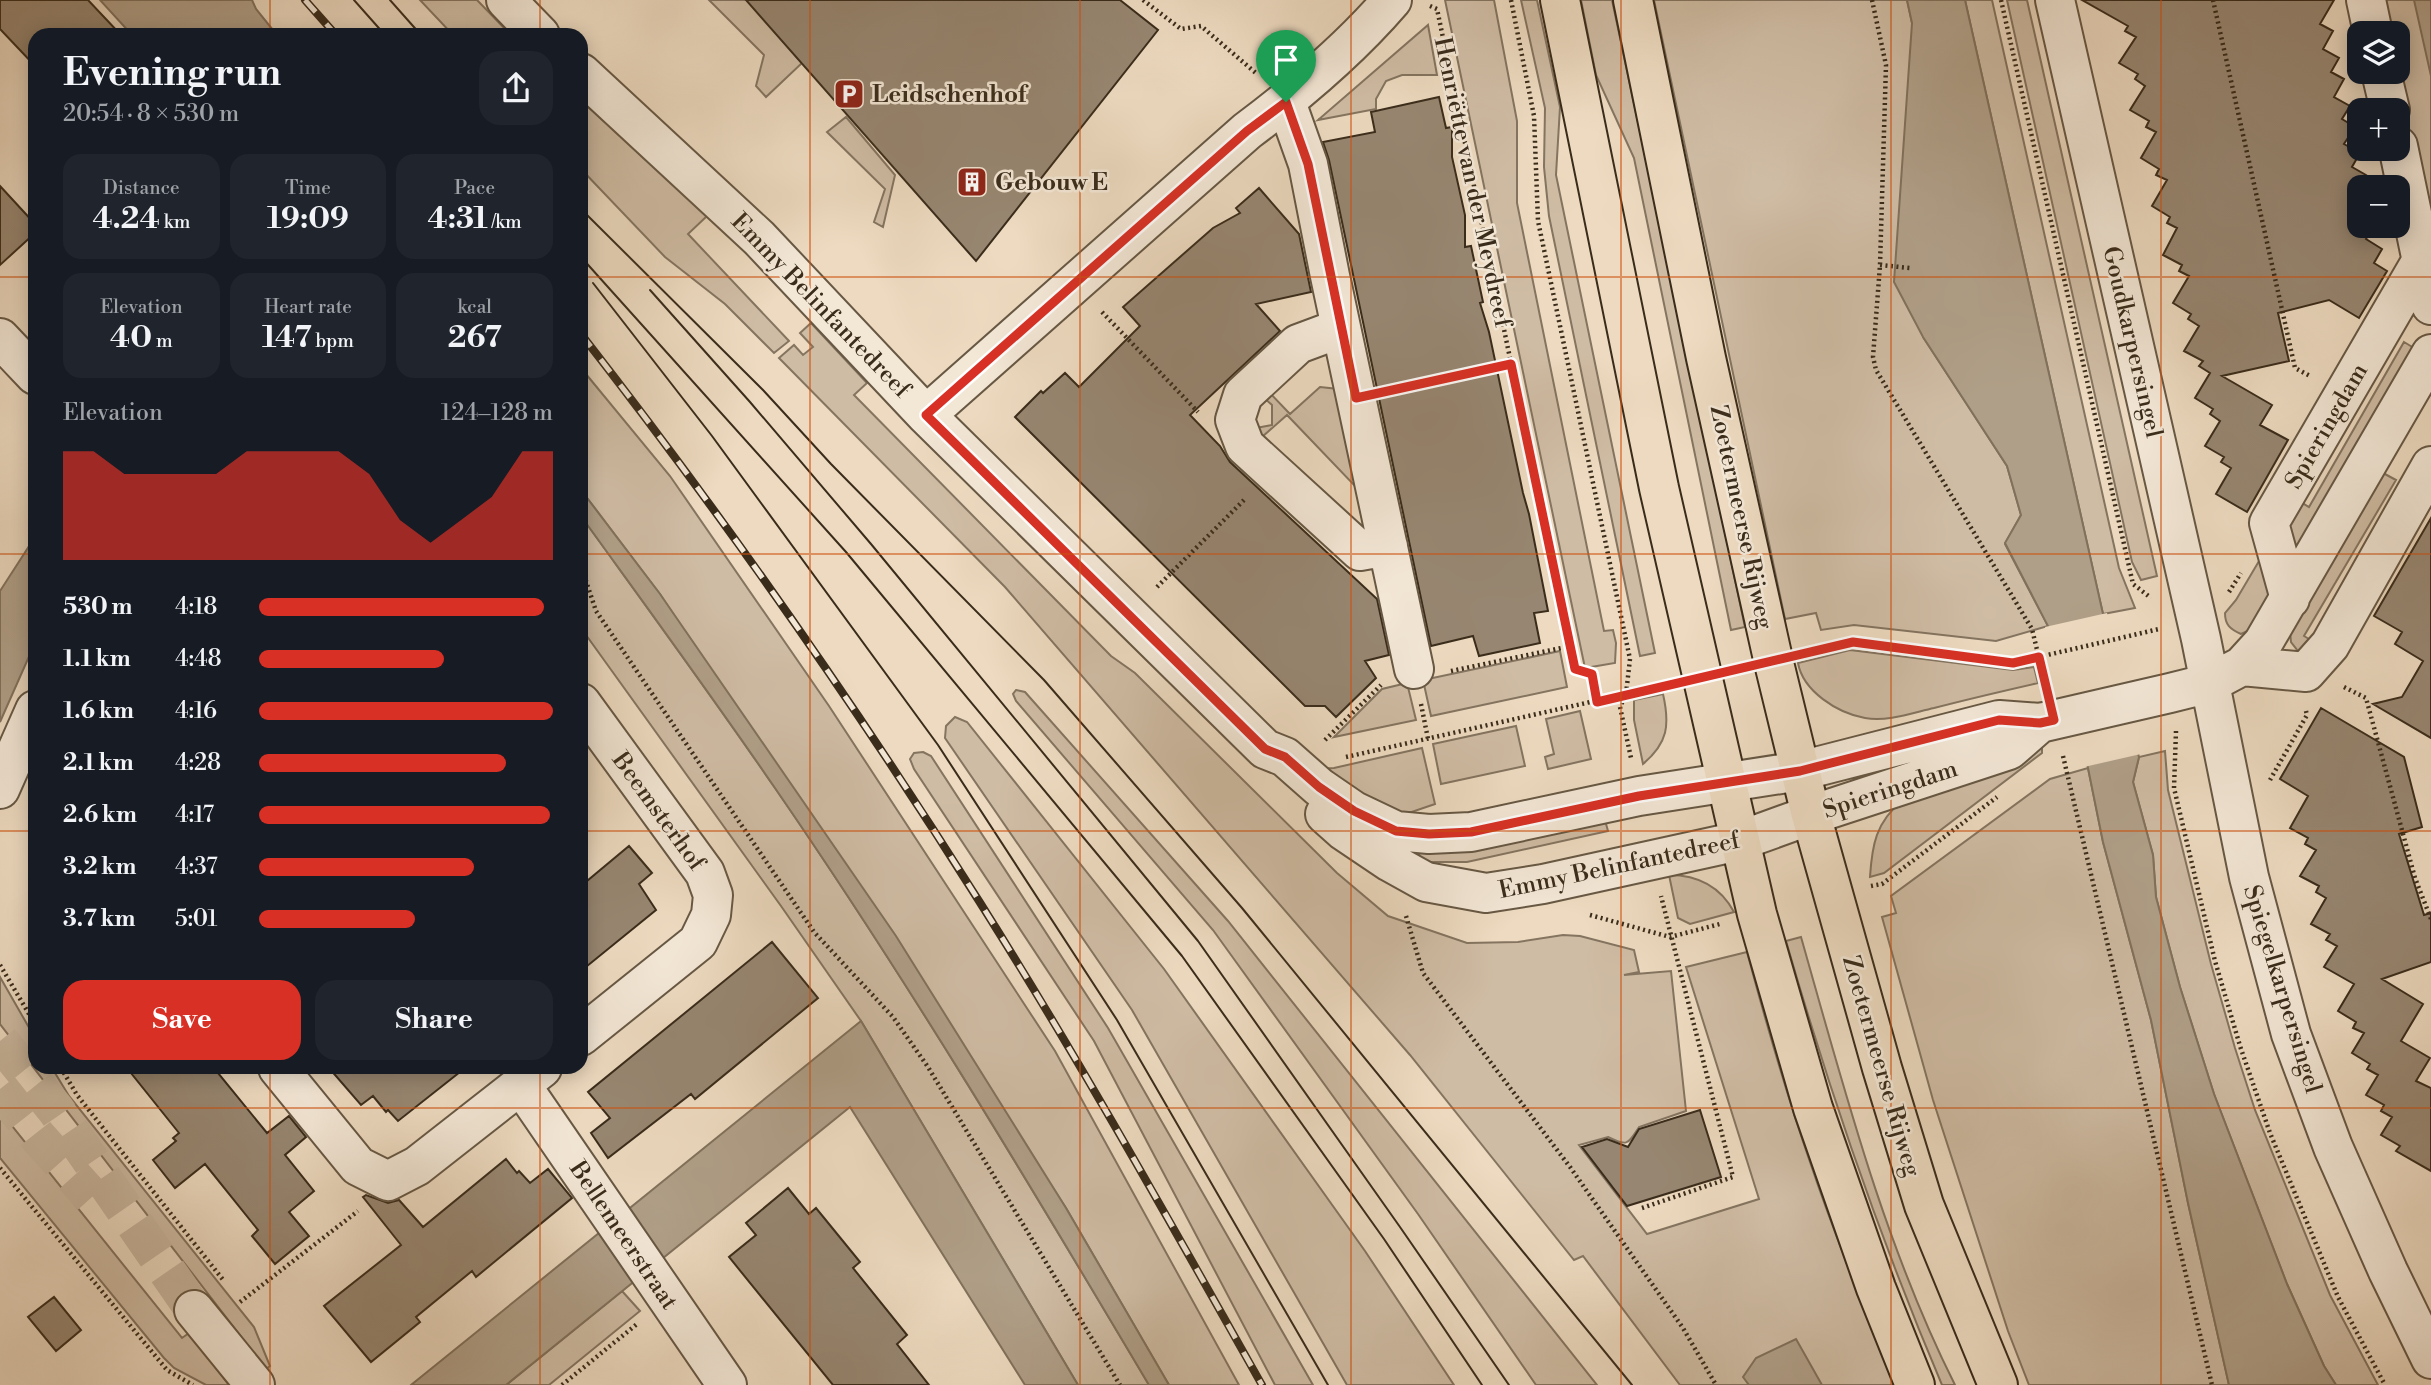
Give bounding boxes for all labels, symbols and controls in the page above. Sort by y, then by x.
map controls [2347,21,2410,238]
button: layers [2347,21,2410,84]
pin [1256,30,1316,102]
street label: Henriëtte van der Meydreef [1427,34,1518,331]
icon: arrive [1267,41,1305,79]
text: Evening run [63,50,281,97]
button: share [479,51,553,125]
parking icon: Leidschenhof [832,77,866,111]
place label: Leidschenhof [872,80,1029,110]
button: + [2347,98,2410,161]
text: 20:54 · 8 × 530 m [63,100,239,128]
building icon: Gebouw E [955,165,989,199]
place label: Gebouw E [995,168,1108,198]
button: − [2347,175,2410,238]
text: Distance [103,176,180,200]
text: Time [285,176,331,200]
text: Pace [454,176,495,200]
text: 4.24 [92,200,160,238]
text: 19:09 [267,200,349,238]
text: 4:31 [428,200,488,238]
street label: Emmy Belinfantedreef [724,207,917,405]
text: km [160,210,190,234]
text: /km [488,210,522,234]
street label: Goudkarpersingel [2095,244,2169,441]
text: Elevation [100,295,182,319]
text: Heart rate [264,295,352,319]
text: kcal [457,295,492,319]
text: 40 [110,319,152,357]
text: 147 [262,319,312,357]
text: 267 [448,319,502,357]
text: m [152,329,173,353]
text: bpm [312,329,354,353]
street label: Spieringdam [2279,358,2375,495]
text: Elevation [63,399,163,427]
text: 124–128 m [441,399,553,427]
street label: Zoetermeerse Rijweg [1703,402,1780,633]
text: 530 m [63,593,132,621]
text: 4:18 [175,593,217,621]
text: 1.1 km [63,645,131,673]
text: 4:48 [175,645,222,673]
text: 1.6 km [63,697,134,725]
text: 4:16 [175,697,217,725]
street label: Beemsterhof [605,746,712,878]
text: 2.1 km [63,749,134,777]
text: 4:28 [175,749,221,777]
street label: Spieringdam [1819,754,1962,826]
text: 2.6 km [63,801,137,829]
text: 4:17 [175,801,214,829]
street label: Emmy Belinfantedreef [1496,825,1744,906]
text: 3.2 km [63,853,136,881]
text: 4:37 [175,853,218,881]
street label: Spiegelkarpersingel [2236,882,2328,1097]
text: 3.7 km [63,905,136,933]
text: 5:01 [175,905,217,933]
street label: Zoetermeerse Rijweg [1835,952,1927,1181]
button: Save [63,980,301,1060]
button: Share [315,980,553,1060]
street label: Bellemeerstraat [562,1155,684,1316]

